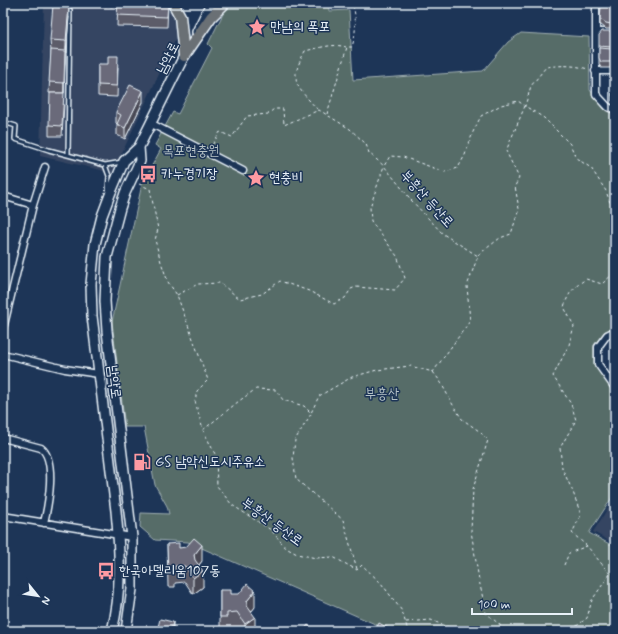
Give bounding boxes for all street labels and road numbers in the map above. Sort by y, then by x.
street label: 남악로 [152,39,184,77]
street label: 부흥산 등산로 [396,166,458,232]
street label: 남악로 [103,364,125,400]
street label: 부흥산 등산로 [238,494,306,550]

